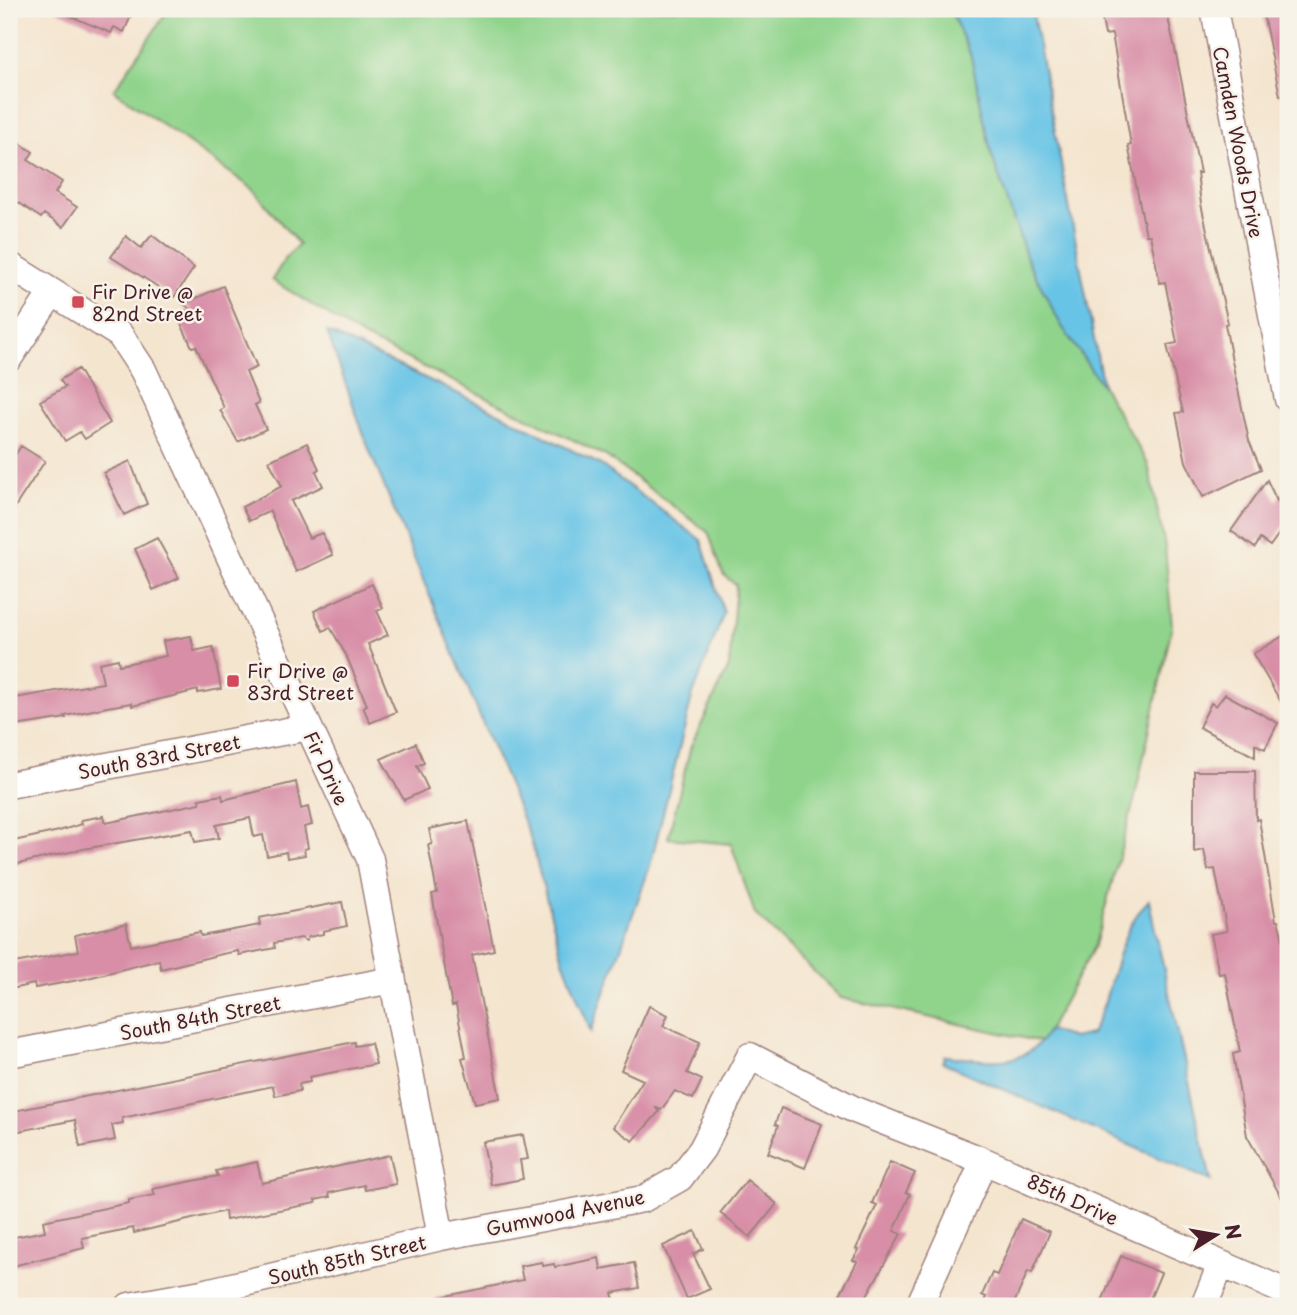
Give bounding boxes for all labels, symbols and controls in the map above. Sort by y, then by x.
street label: Camden Woods Drive [1207,44,1271,240]
place label: Fir Drive @ 82nd Street [92,277,202,327]
marker: Fir Drive @ 82nd Street [70,294,86,310]
place label: Fir Drive @ 83rd Street [247,656,354,706]
marker: Fir Drive @ 83rd Street [225,673,241,689]
street label: Fir Drive [298,726,356,810]
street label: South 83rd Street [76,727,243,785]
street label: South 84th Street [117,988,283,1046]
street label: 85th Drive [1023,1166,1123,1232]
street label: Gumwood Avenue [483,1182,647,1242]
north arrow [1182,1200,1252,1270]
text: N [1218,1222,1249,1242]
street label: South 85th Street [265,1227,429,1291]

